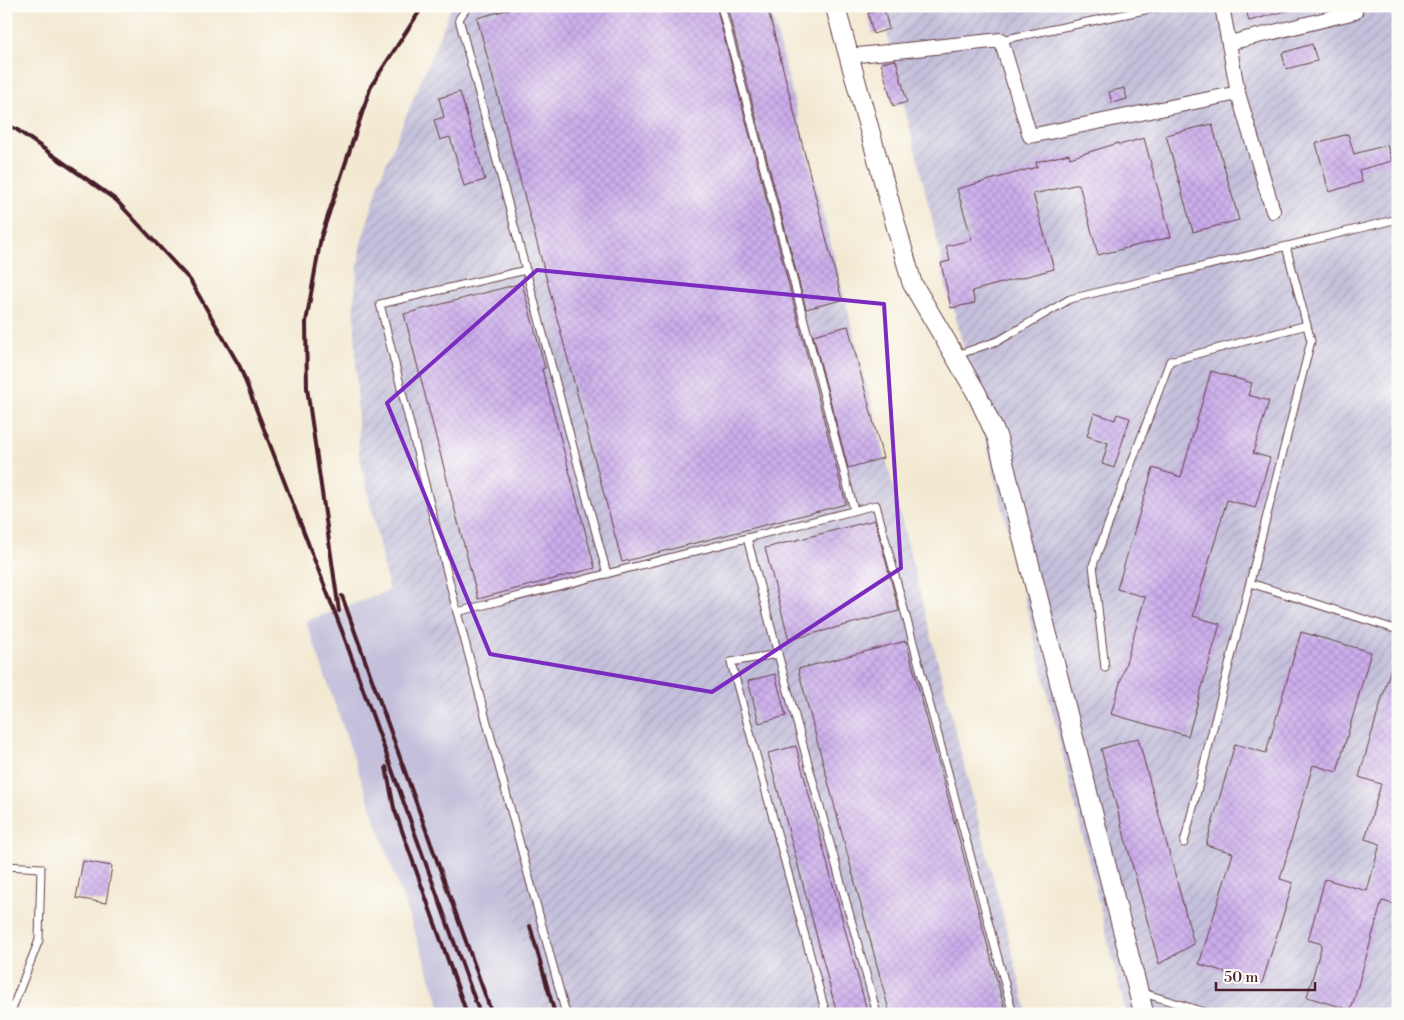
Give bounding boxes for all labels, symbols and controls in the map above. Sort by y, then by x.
scale bar [1216,960,1315,992]
text: 50 m [1224,968,1258,987]

